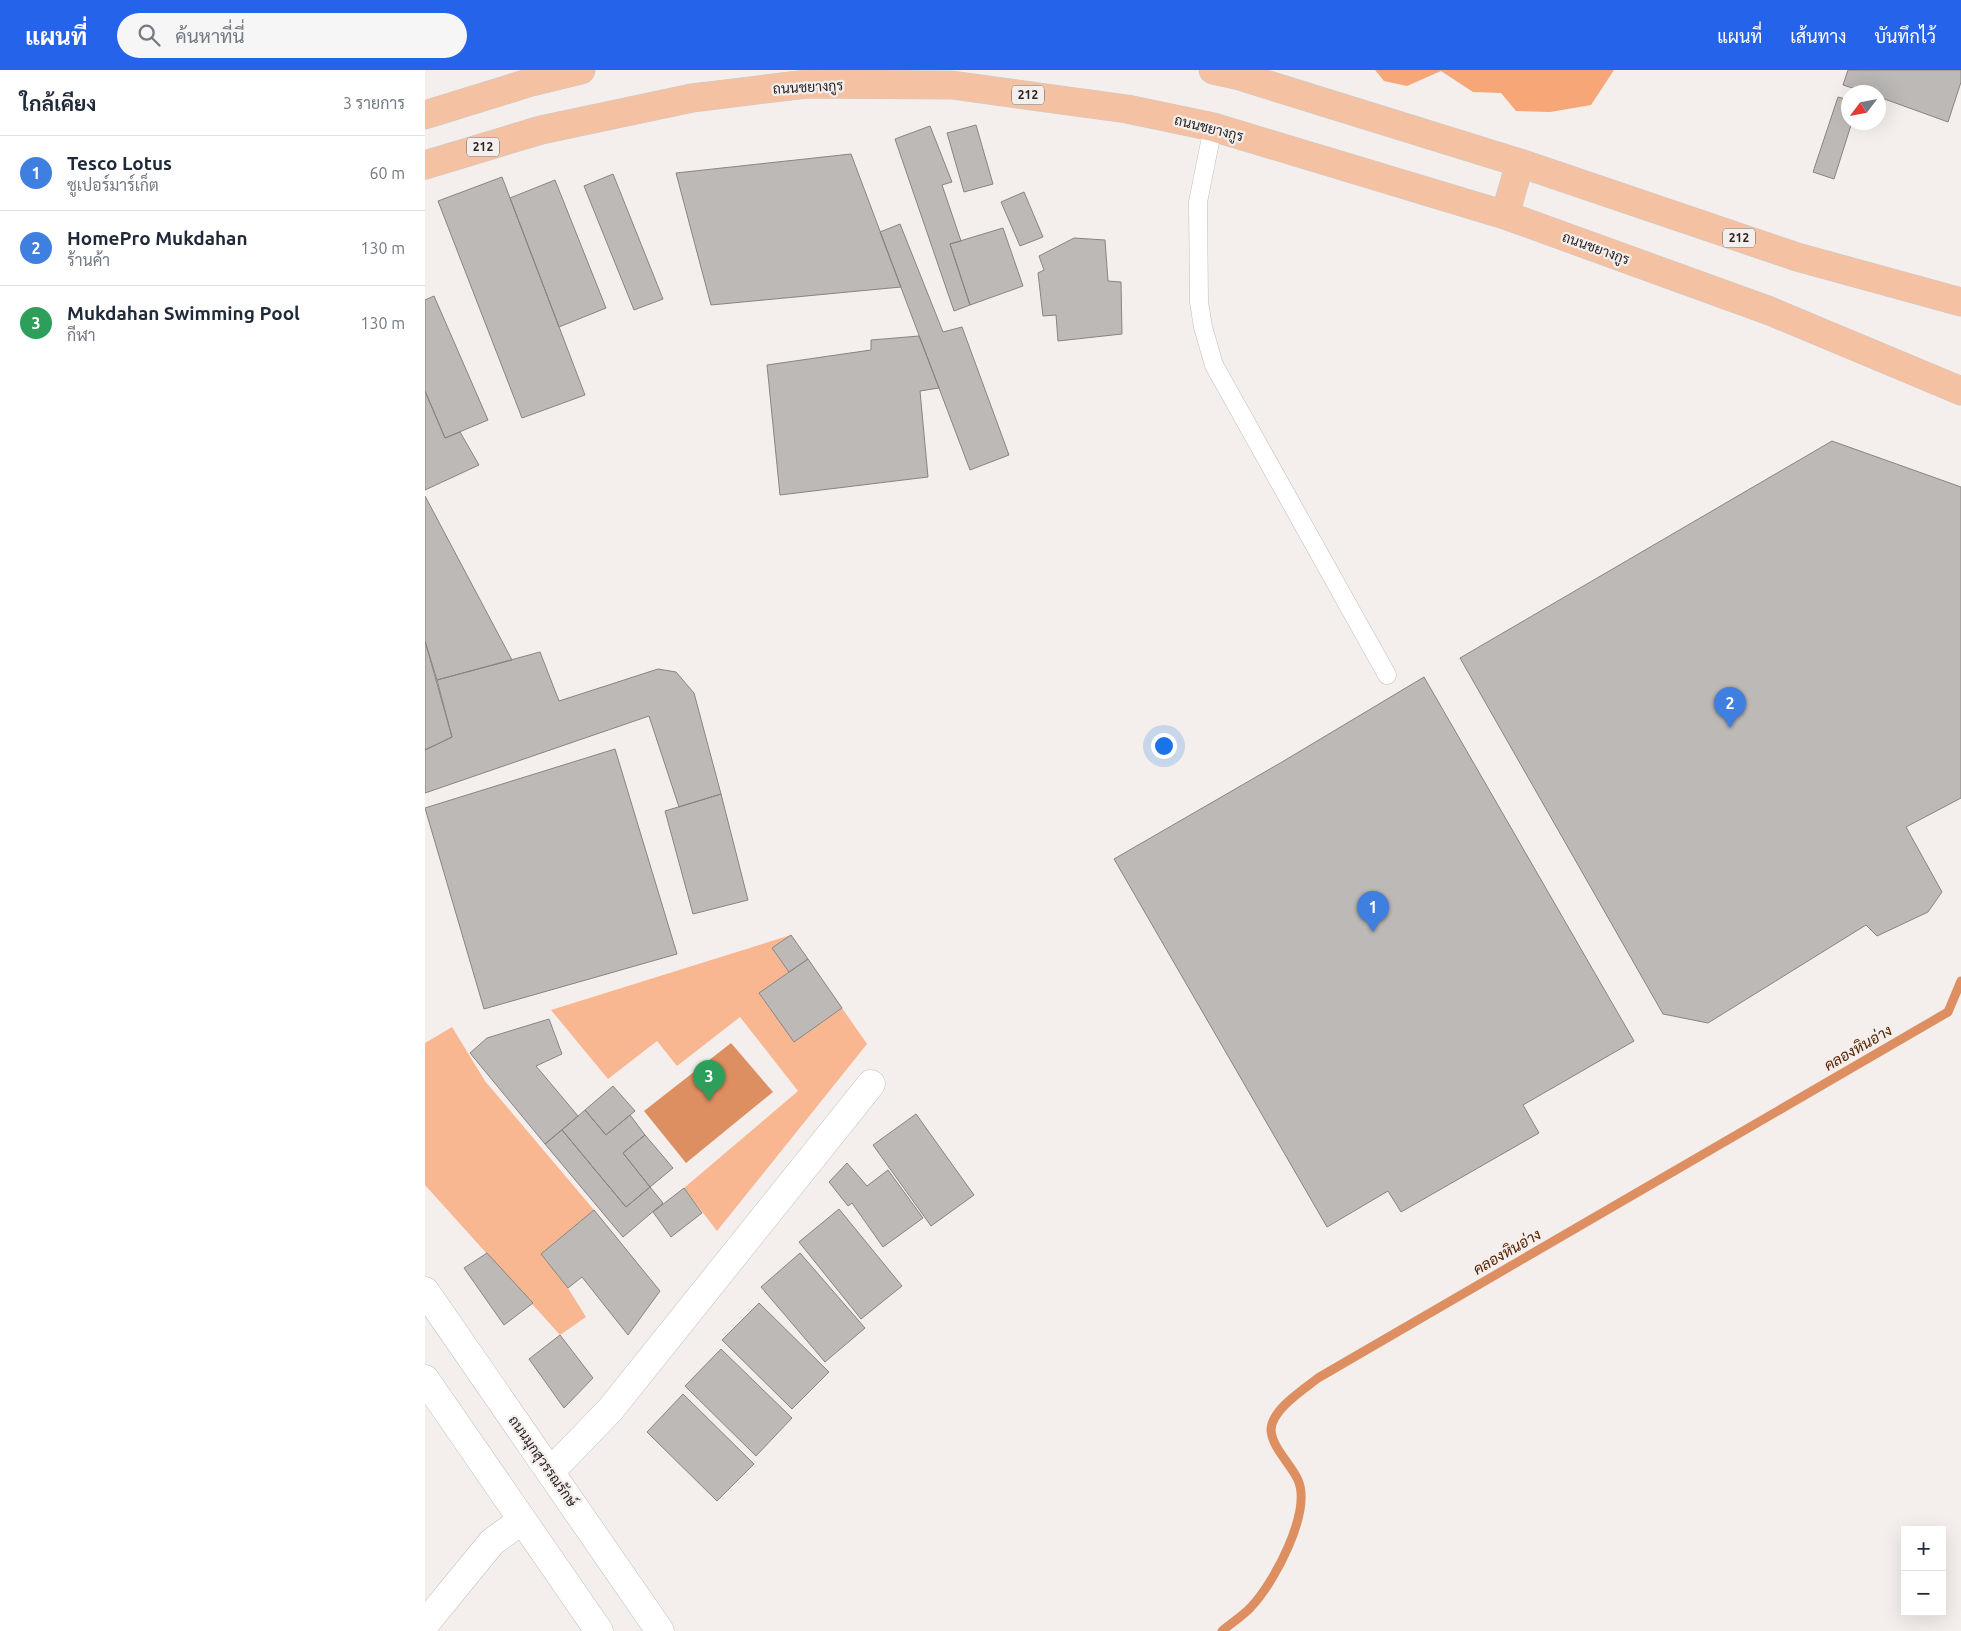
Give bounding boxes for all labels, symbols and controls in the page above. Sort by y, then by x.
search box [117,13,467,58]
icon: search [135,21,163,49]
text: แผนที่ [25,23,87,50]
text: ค้นหาที่นี่ [175,25,245,47]
text: แผนที่ [1717,26,1762,46]
text: เส้นทาง [1790,26,1846,46]
text: บันทึกไว้ [1874,26,1936,46]
street label: ถนนชยางกูร [772,77,844,99]
north arrow [1841,85,1886,130]
road number: 212 [1012,86,1044,104]
text: ใกล้เคียง [20,91,96,115]
text: 3 รายการ [343,94,405,112]
street label: ถนนชยางกูร [1172,112,1245,146]
road number: 212 [467,138,499,156]
text: Tesco Lotus [67,152,172,174]
text: 1 [31,164,41,182]
text: 60 m [369,164,405,182]
text: ซูเปอร์มาร์เก็ต [67,176,159,194]
text: HomePro Mukdahan [67,227,248,249]
street label: ถนนชยางกูร [1559,228,1632,270]
road number: 212 [1723,228,1755,248]
text: 2 [31,239,41,257]
text: 130 m [360,239,405,257]
text: ร้านค้า [67,251,110,269]
text: Mukdahan Swimming Pool [67,302,300,324]
text: 3 [31,314,41,332]
text: 130 m [360,314,405,332]
text: กีฬา [67,326,96,344]
pin: 2 [1714,687,1746,728]
your location [1151,733,1177,759]
pin: 1 [1357,891,1389,932]
water label: คลองหินอ่าง [1820,1020,1895,1074]
pin: 3 [693,1060,725,1101]
water label: คลองหินอ่าง [1469,1224,1544,1278]
street label: ถนนมุกสุวรรณรักษ์ [504,1412,581,1511]
map controls [1901,1526,1946,1616]
button: + [1901,1526,1946,1571]
button: − [1901,1571,1946,1616]

